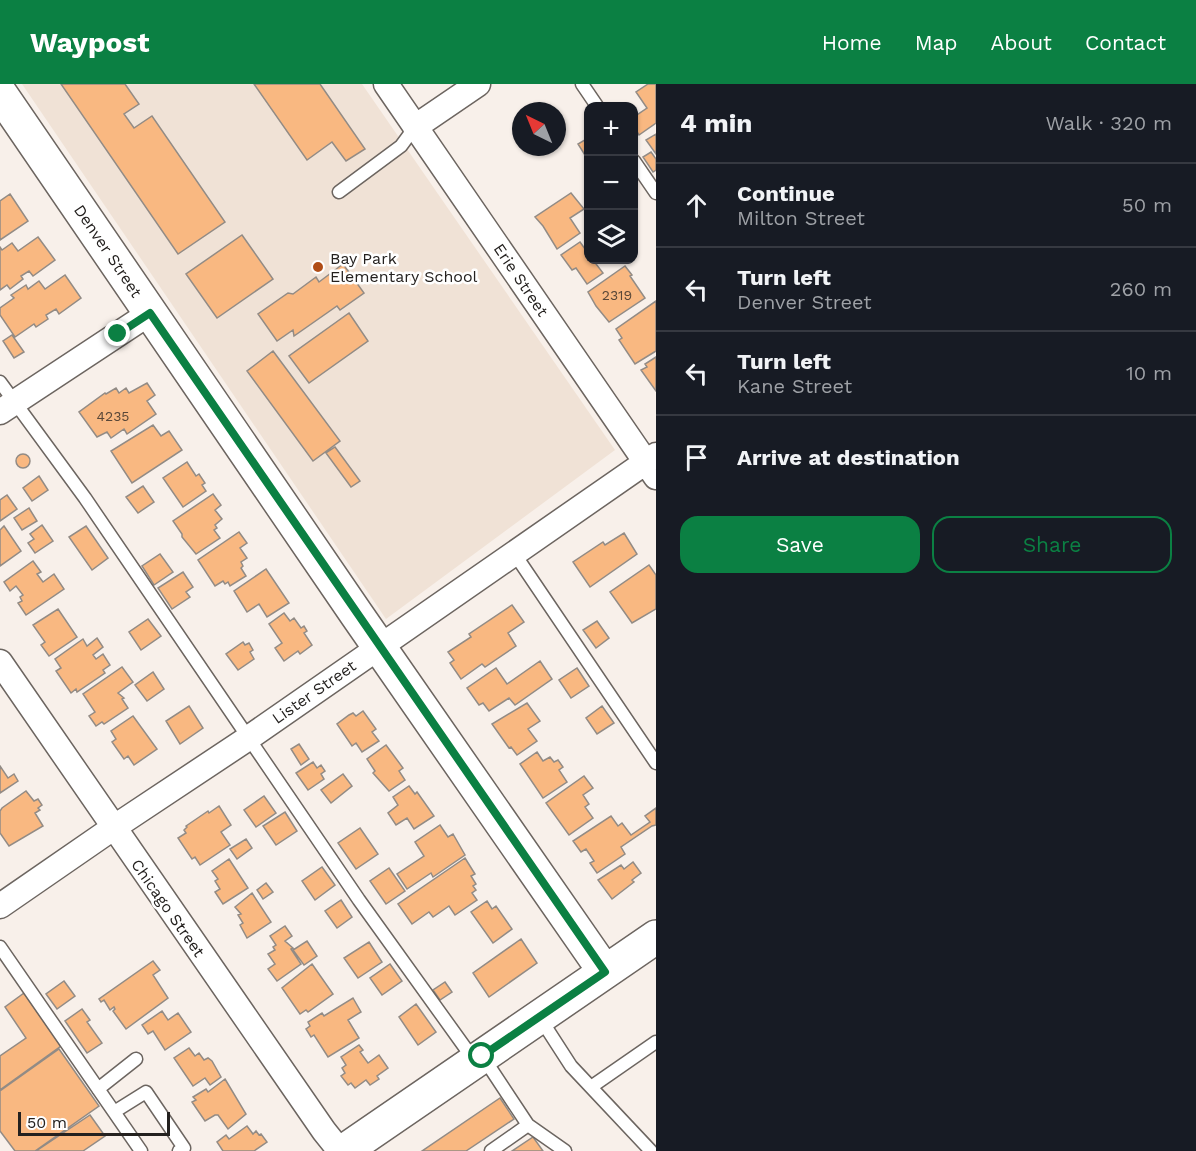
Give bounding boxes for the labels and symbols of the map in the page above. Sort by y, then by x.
north arrow [512,102,566,156]
street label: Denver Street [70,201,146,301]
street label: Erie Street [490,240,552,320]
place label: Bay Park Elementary School [330,249,478,286]
marker: Bay Park Elementary School [311,260,325,274]
house number: 2319 [602,287,632,303]
route end [104,320,130,346]
house number: 4235 [96,408,130,424]
street label: Lister Street [268,656,360,728]
street label: Chicago Street [127,855,209,961]
route start [468,1042,494,1068]
scale bar [18,1109,170,1136]

